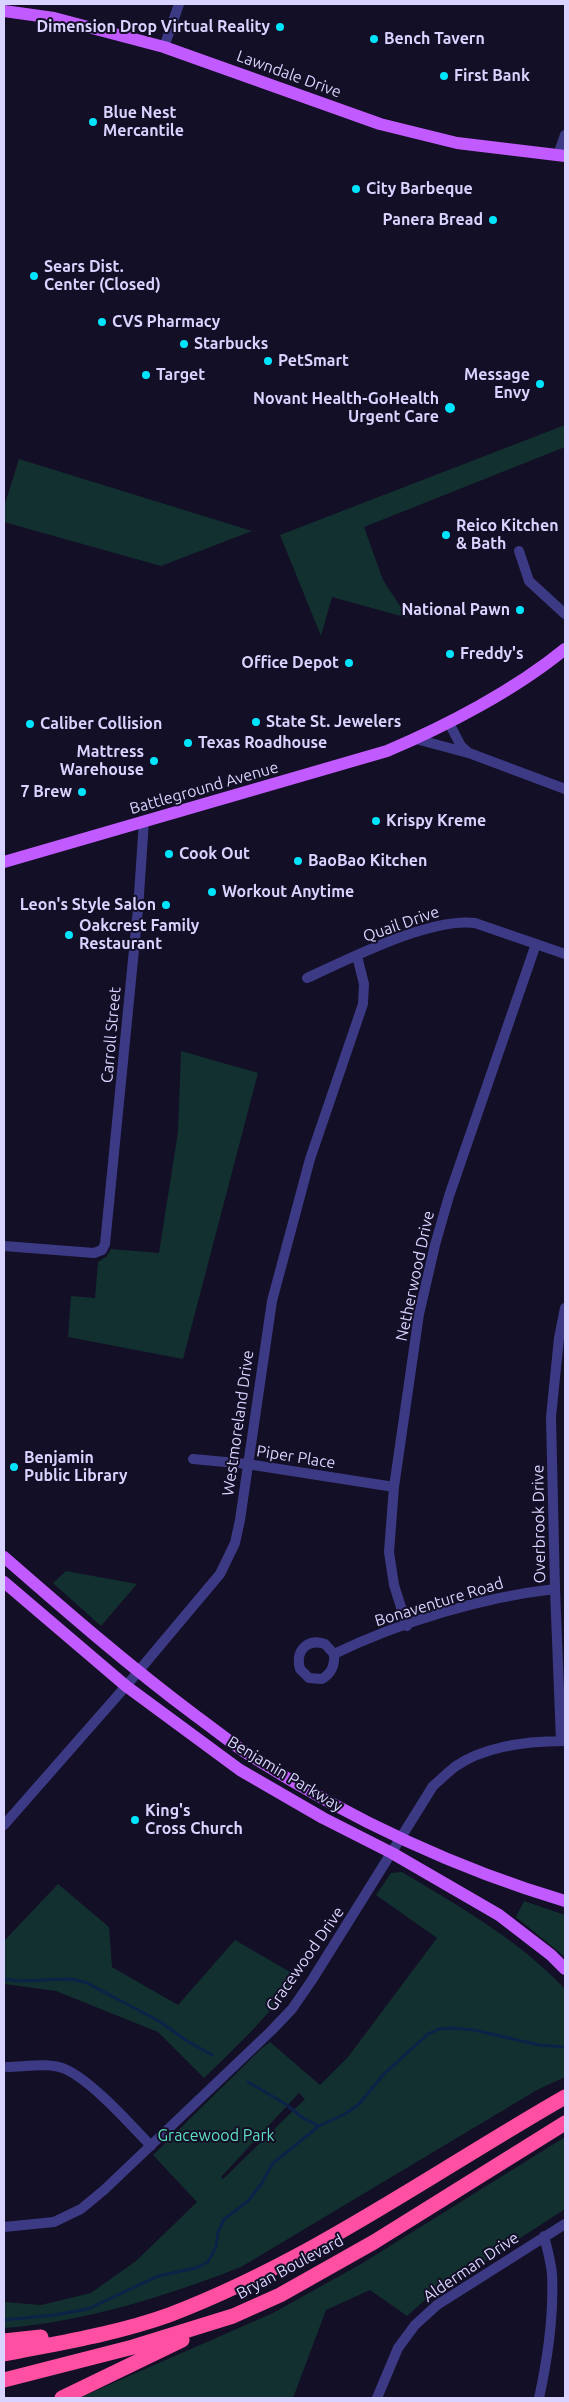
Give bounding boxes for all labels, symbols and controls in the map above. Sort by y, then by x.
place label: Dimension Drop Virtual Reality [36,17,270,37]
marker: Dimension Drop Virtual Reality [274,21,286,33]
place label: Bench Tavern [384,29,485,49]
marker: Bench Tavern [368,33,380,45]
street label: Lawndale Drive [234,46,344,102]
place label: First Bank [454,66,530,86]
marker: First Bank [438,70,450,82]
place label: Blue Nest Mercantile [103,103,184,141]
marker: Blue Nest Mercantile [87,116,99,128]
place label: City Barbeque [366,179,473,199]
marker: City Barbeque [350,183,362,195]
place label: Panera Bread [382,210,483,230]
marker: Panera Bread [487,214,499,226]
place label: Sears Dist. Center (Closed) [44,257,161,295]
marker: Sears Dist. Center (Closed) [28,270,40,282]
place label: CVS Pharmacy [112,312,220,332]
marker: CVS Pharmacy [96,316,108,328]
place label: Starbucks [194,334,268,354]
marker: Starbucks [178,338,190,350]
place label: PetSmart [278,351,349,371]
marker: PetSmart [262,355,274,367]
place label: Target [156,365,205,385]
place label: Message Envy [464,365,530,403]
marker: Target [140,369,152,381]
marker: Message Envy [534,378,546,390]
place label: Novant Health-GoHealth Urgent Care [253,389,439,427]
marker: Novant Health-GoHealth Urgent Care [443,401,457,415]
place label: Reico Kitchen & Bath [456,516,559,554]
marker: Reico Kitchen & Bath [440,529,452,541]
place label: National Pawn [401,600,510,620]
marker: National Pawn [514,604,526,616]
place label: Freddy's [460,644,524,664]
marker: Freddy's [444,648,456,660]
place label: Office Depot [241,653,339,673]
marker: Office Depot [343,657,355,669]
place label: State St. Jewelers [266,712,401,732]
place label: Caliber Collision [40,714,162,734]
marker: State St. Jewelers [250,716,262,728]
marker: Caliber Collision [24,718,36,730]
place label: Texas Roadhouse [198,733,327,753]
marker: Texas Roadhouse [182,737,194,749]
place label: Mattress Warehouse [60,742,144,780]
marker: Mattress Warehouse [148,755,160,767]
street label: Battleground Avenue [127,758,281,818]
place label: 7 Brew [20,782,72,802]
marker: 7 Brew [76,786,88,798]
place label: Krispy Kreme [386,811,486,831]
marker: Krispy Kreme [370,815,382,827]
place label: Cook Out [179,844,250,864]
marker: Cook Out [163,848,175,860]
place label: BaoBao Kitchen [308,851,427,871]
marker: BaoBao Kitchen [292,855,304,867]
place label: Workout Anytime [222,882,354,902]
marker: Workout Anytime [206,886,218,898]
place label: Leon's Style Salon [20,895,156,915]
marker: Leon's Style Salon [160,899,172,911]
street label: Quail Drive [360,902,442,946]
place label: Oakcrest Family Restaurant [79,916,199,954]
marker: Oakcrest Family Restaurant [63,929,75,941]
street label: Carroll Street [97,986,125,1084]
street label: Netherwood Drive [392,1209,438,1343]
street label: Westmoreland Drive [218,1349,258,1497]
street label: Piper Place [255,1441,337,1473]
place label: Benjamin Public Library [24,1448,128,1486]
marker: Benjamin Public Library [8,1461,20,1473]
street label: Overbrook Drive [528,1464,550,1584]
street label: Bonaventure Road [372,1573,506,1631]
street label: Benjamin Parkway [224,1732,346,1816]
place label: King's Cross Church [145,1801,243,1839]
marker: King's Cross Church [129,1814,141,1826]
street label: Gracewood Drive [262,1903,348,2015]
park label: Gracewood Park [157,2126,275,2146]
street label: Alderman Drive [419,2228,523,2306]
street label: Bryan Boulevard [233,2231,347,2303]

